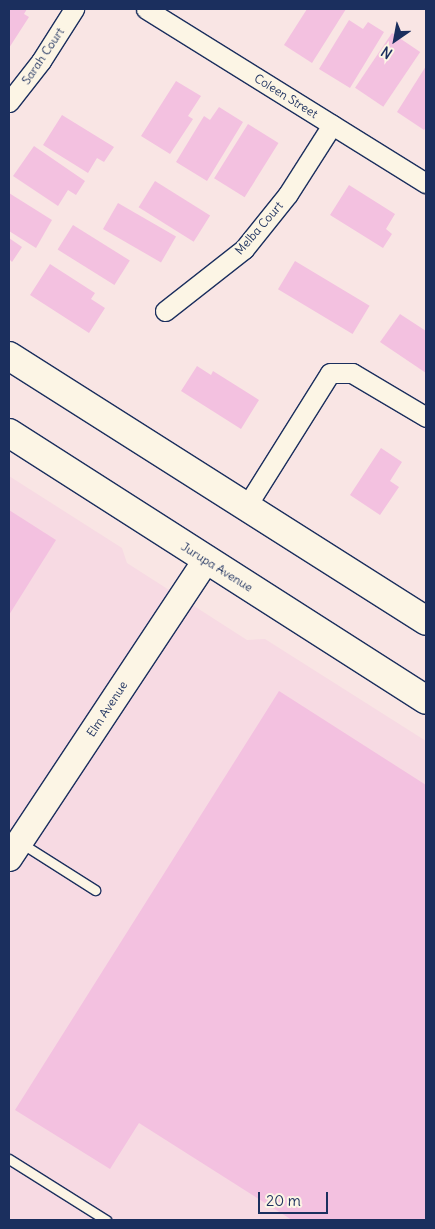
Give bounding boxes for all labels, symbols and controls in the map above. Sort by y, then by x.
north arrow [370,15,420,65]
street label: Sarah Court [19,25,67,87]
text: N [378,42,396,63]
street label: Coleen Street [252,71,320,121]
street label: Melba Court [232,199,286,257]
street label: Jurupa Avenue [179,539,255,595]
street label: Elm Avenue [84,679,130,739]
scale bar [260,1182,330,1214]
text: 20 m [266,1191,301,1210]

